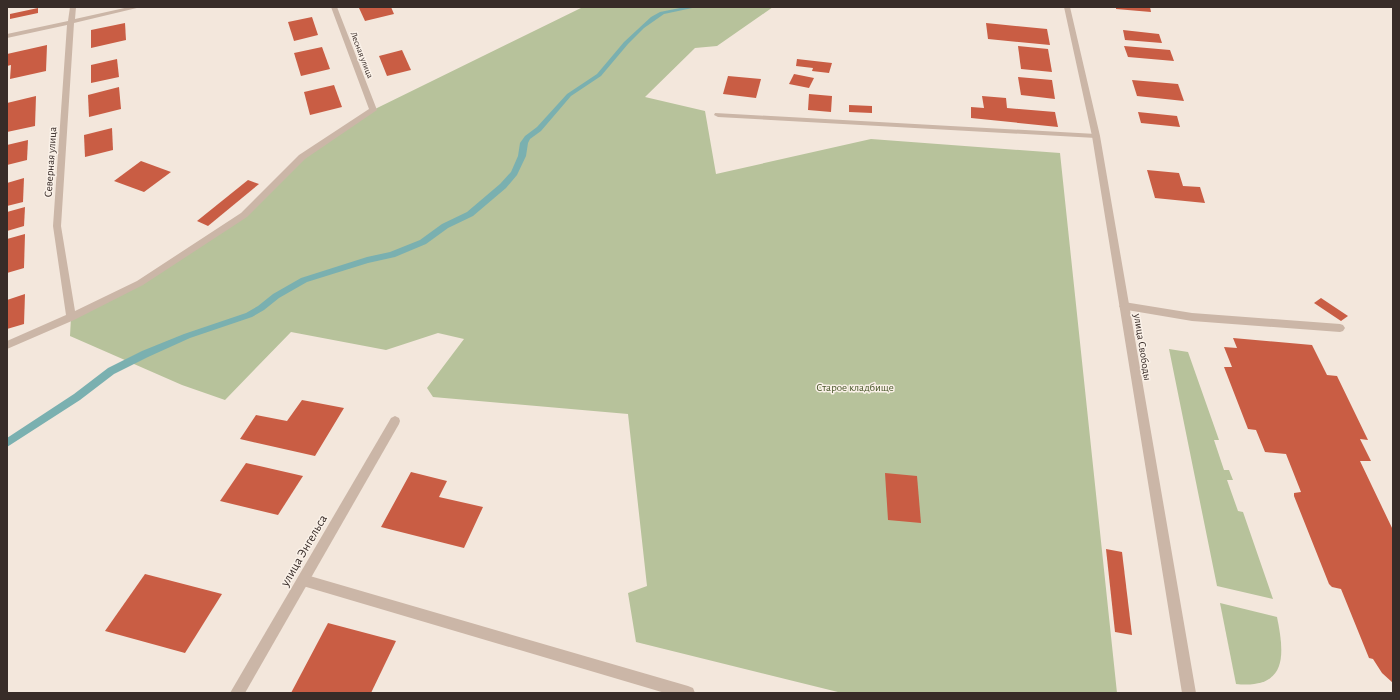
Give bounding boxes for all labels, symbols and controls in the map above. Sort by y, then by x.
street label: Лесная улица [349,31,374,80]
street label: Северная улица [43,126,58,198]
street label: улица Свободы [1132,312,1153,381]
park label: Старое кладбище [816,382,894,393]
street label: улица Энгельса [278,513,330,590]

